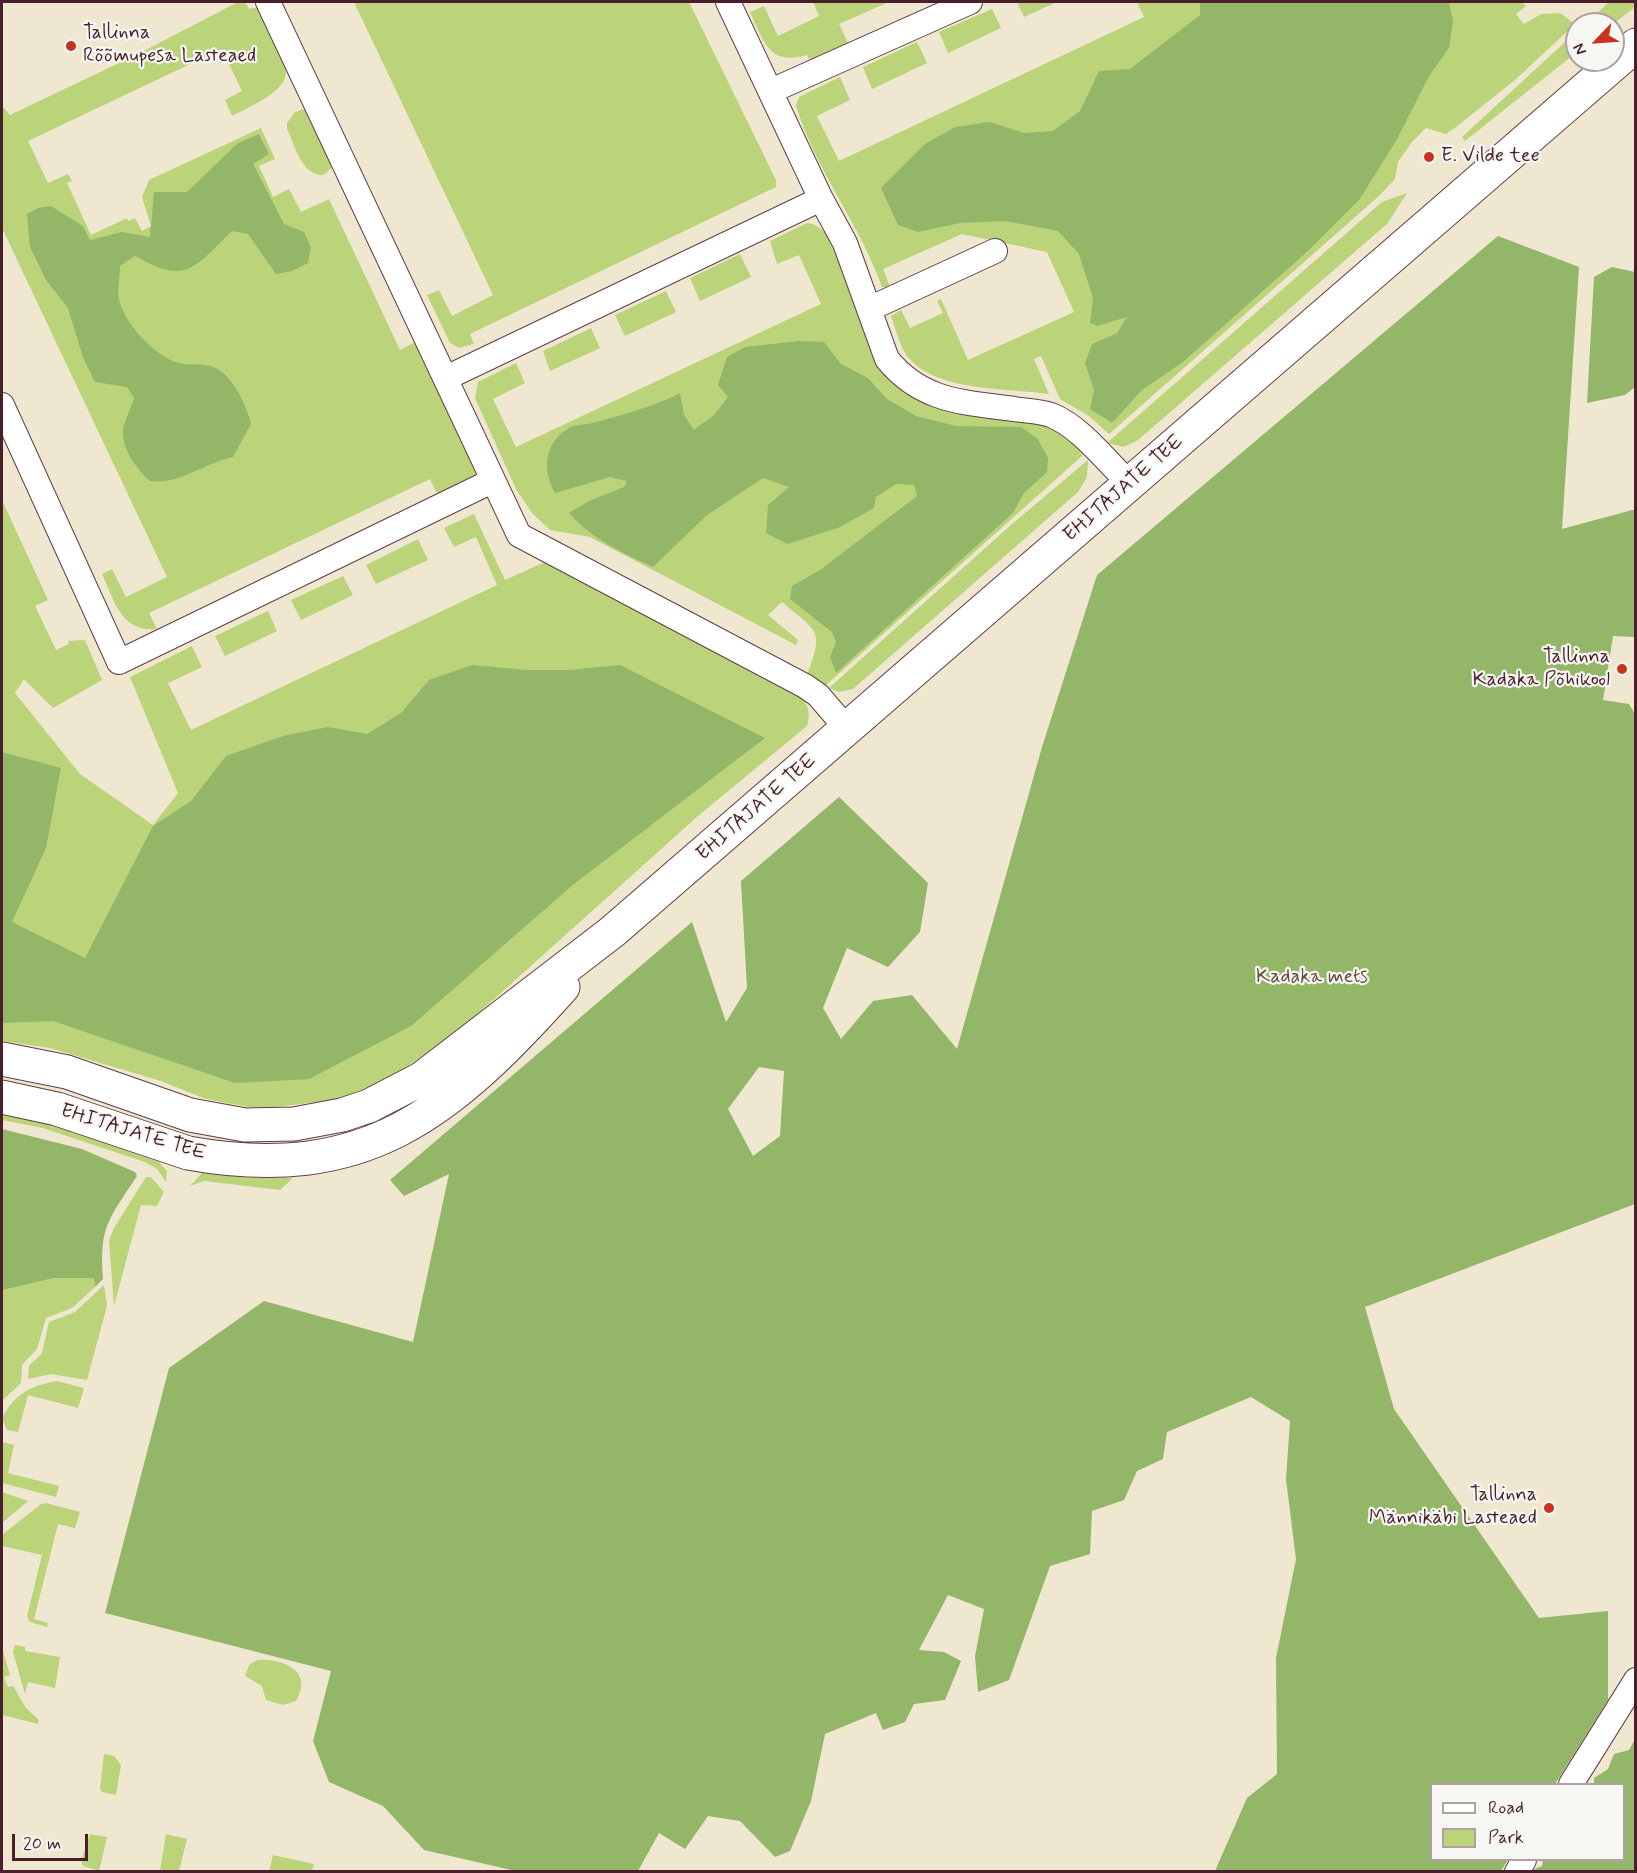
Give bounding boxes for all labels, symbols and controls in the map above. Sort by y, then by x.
north arrow [1565,12,1625,72]
place label: Tallinna Rõõmupesa Lasteaed [83,22,256,69]
marker: Tallinna Rõõmupesa Lasteaed [64,39,78,53]
text: N [1568,40,1592,58]
place label: E. Vilde tee [1441,145,1540,169]
marker: E. Vilde tee [1422,150,1436,164]
street label: EHITAJATE TEE [1059,430,1189,548]
place label: Tallinna Kadaka Põhikool [1472,646,1610,693]
marker: Tallinna Kadaka Põhikool [1615,662,1629,676]
street label: EHITAJATE TEE [692,749,822,867]
park label: Kadaka mets [1256,966,1368,990]
street label: EHITAJATE TEE [57,1099,209,1167]
place label: Tallinna Männikäbi Lasteaed [1369,1484,1537,1531]
marker: Tallinna Männikäbi Lasteaed [1542,1501,1556,1515]
legend [1430,1783,1625,1861]
text: Road [1488,1796,1524,1820]
scale bar [15,1822,92,1860]
text: Park [1488,1826,1524,1850]
text: 20 m [23,1832,61,1856]

